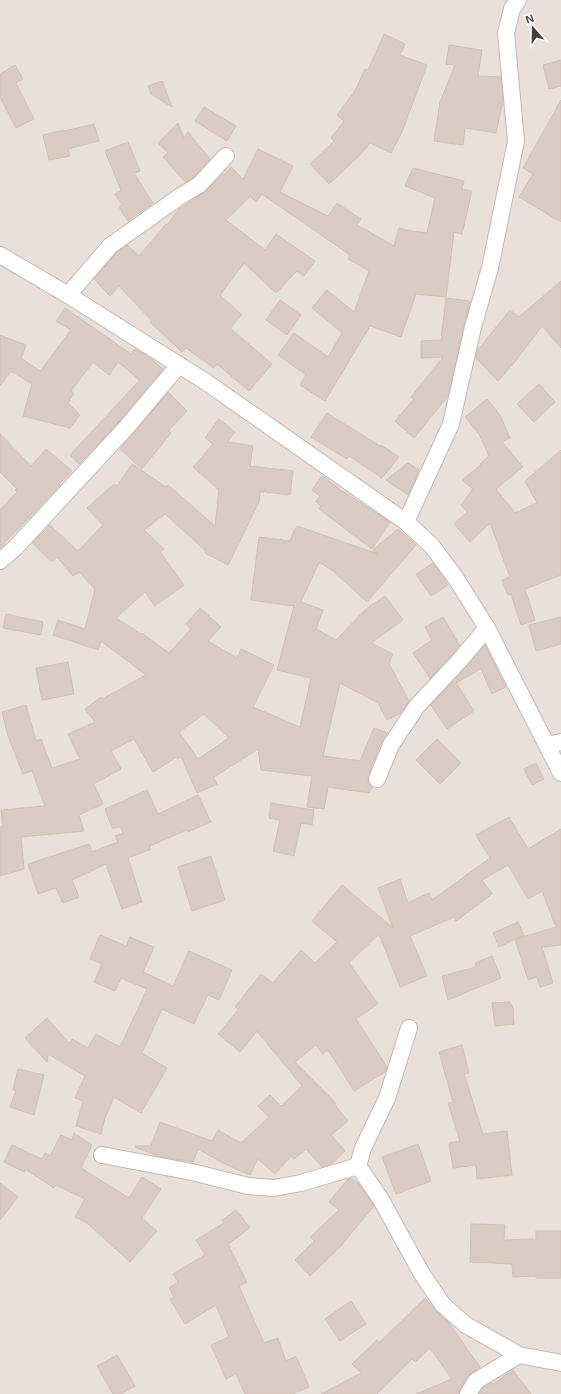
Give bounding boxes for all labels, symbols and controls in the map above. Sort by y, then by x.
north arrow [513,8,553,48]
text: N [524,12,535,26]

